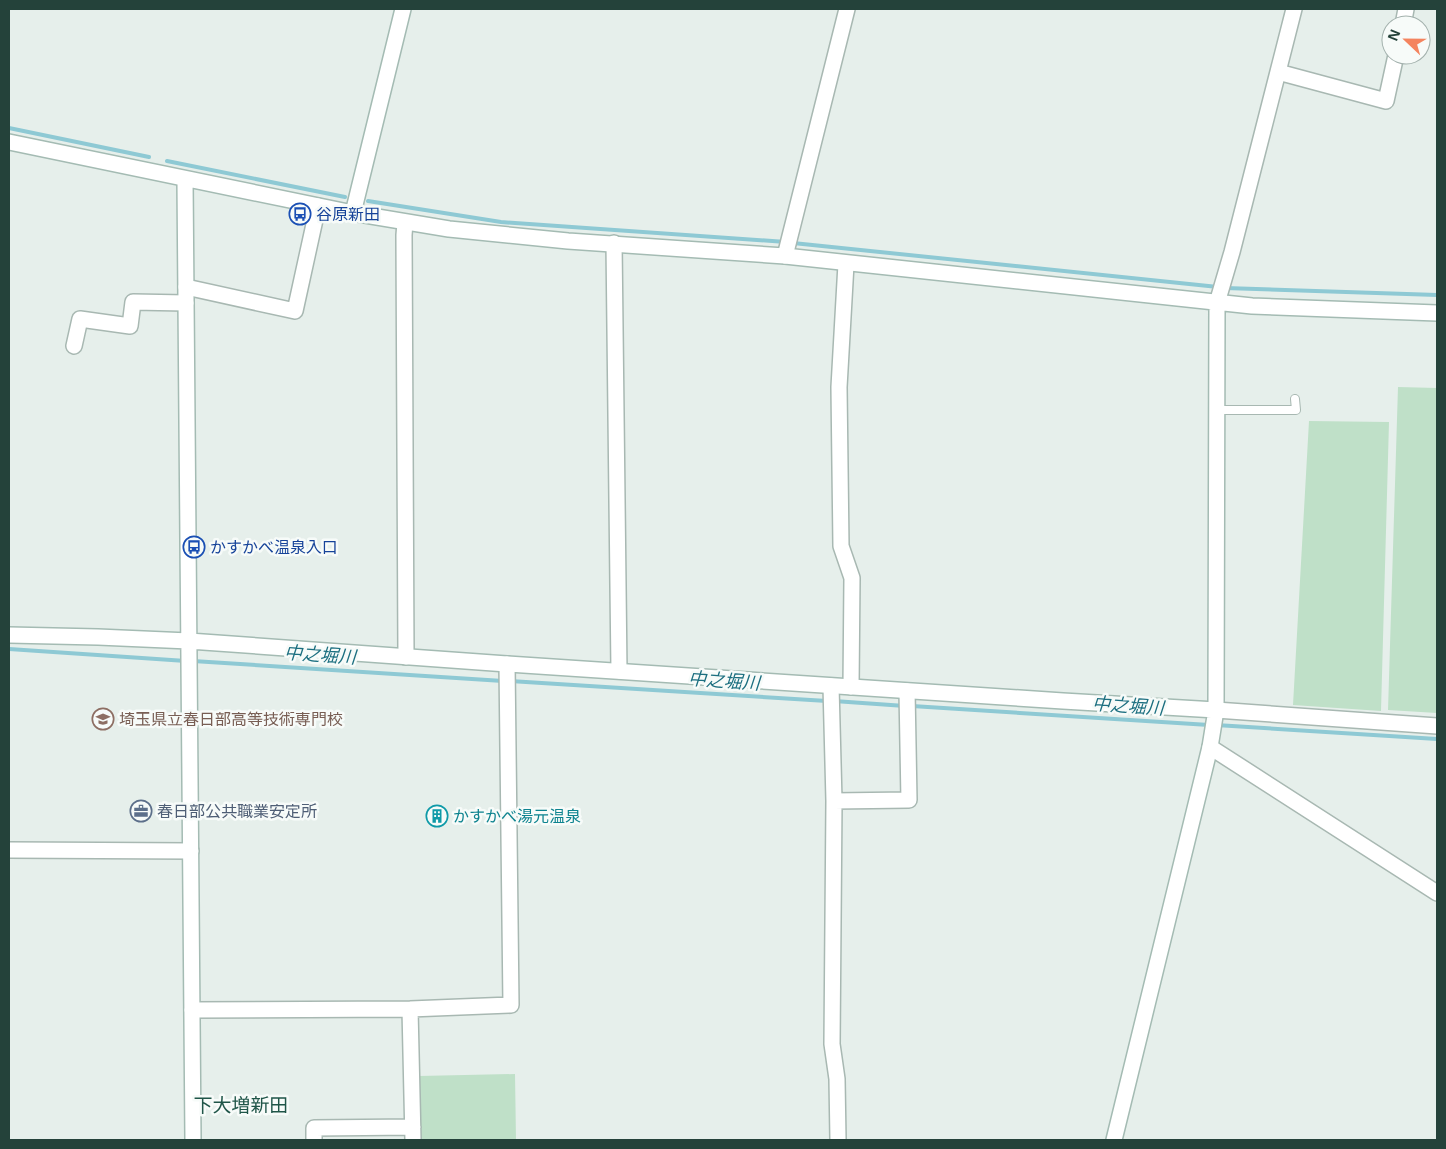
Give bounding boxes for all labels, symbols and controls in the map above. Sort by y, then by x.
north arrow [1381,15,1431,65]
text: N [1383,26,1404,44]
bus stop icon: 谷原新田 [288,202,312,226]
place label: 谷原新田 [316,203,380,225]
bus stop icon: かすかべ温泉入口 [182,535,206,559]
place label: かすかべ温泉入口 [210,536,338,558]
water label: 中之堀川 [283,640,359,669]
water label: 中之堀川 [687,666,763,695]
water label: 中之堀川 [1091,691,1167,720]
school or university icon: 埼玉県立春日部高等技術専門校 [91,707,115,731]
place label: 埼玉県立春日部高等技術専門校 [119,708,343,730]
office icon: 春日部公共職業安定所 [129,799,153,823]
place label: 春日部公共職業安定所 [157,800,317,822]
building icon: かすかべ湯元温泉 [425,804,449,828]
place label: かすかべ湯元温泉 [453,805,581,827]
district label: 下大増新田 [193,1092,289,1118]

